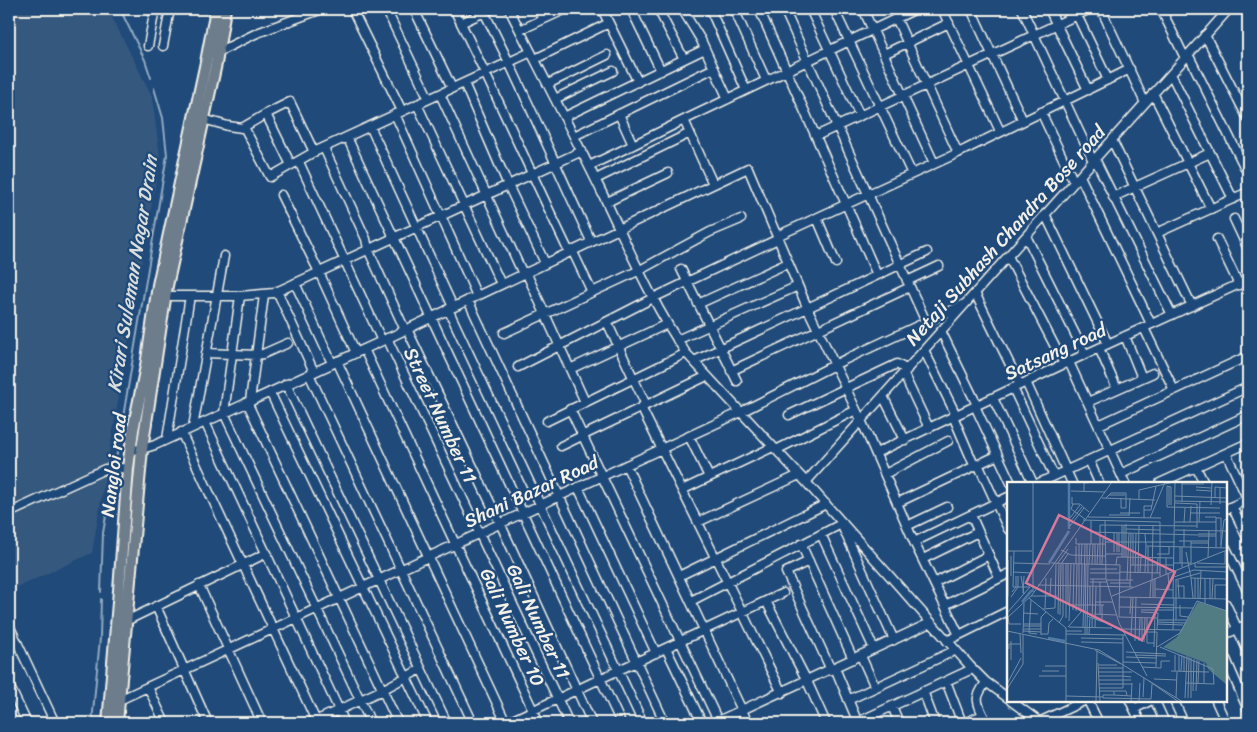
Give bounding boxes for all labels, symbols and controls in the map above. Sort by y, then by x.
street label: Netaji Subhash Chandra Bose road [897,116,1115,353]
water label: Kirari Suleman Nagar Drain [96,151,169,395]
street label: Satsang road [999,312,1114,390]
street label: Street Number 11 [395,342,487,489]
street label: Nangloi road [91,410,136,519]
street label: Shani Bazar Road [458,445,605,537]
inset map [1007,482,1227,702]
street label: Gali Number 11 [497,558,580,684]
street label: Gali Number 10 [471,562,555,692]

